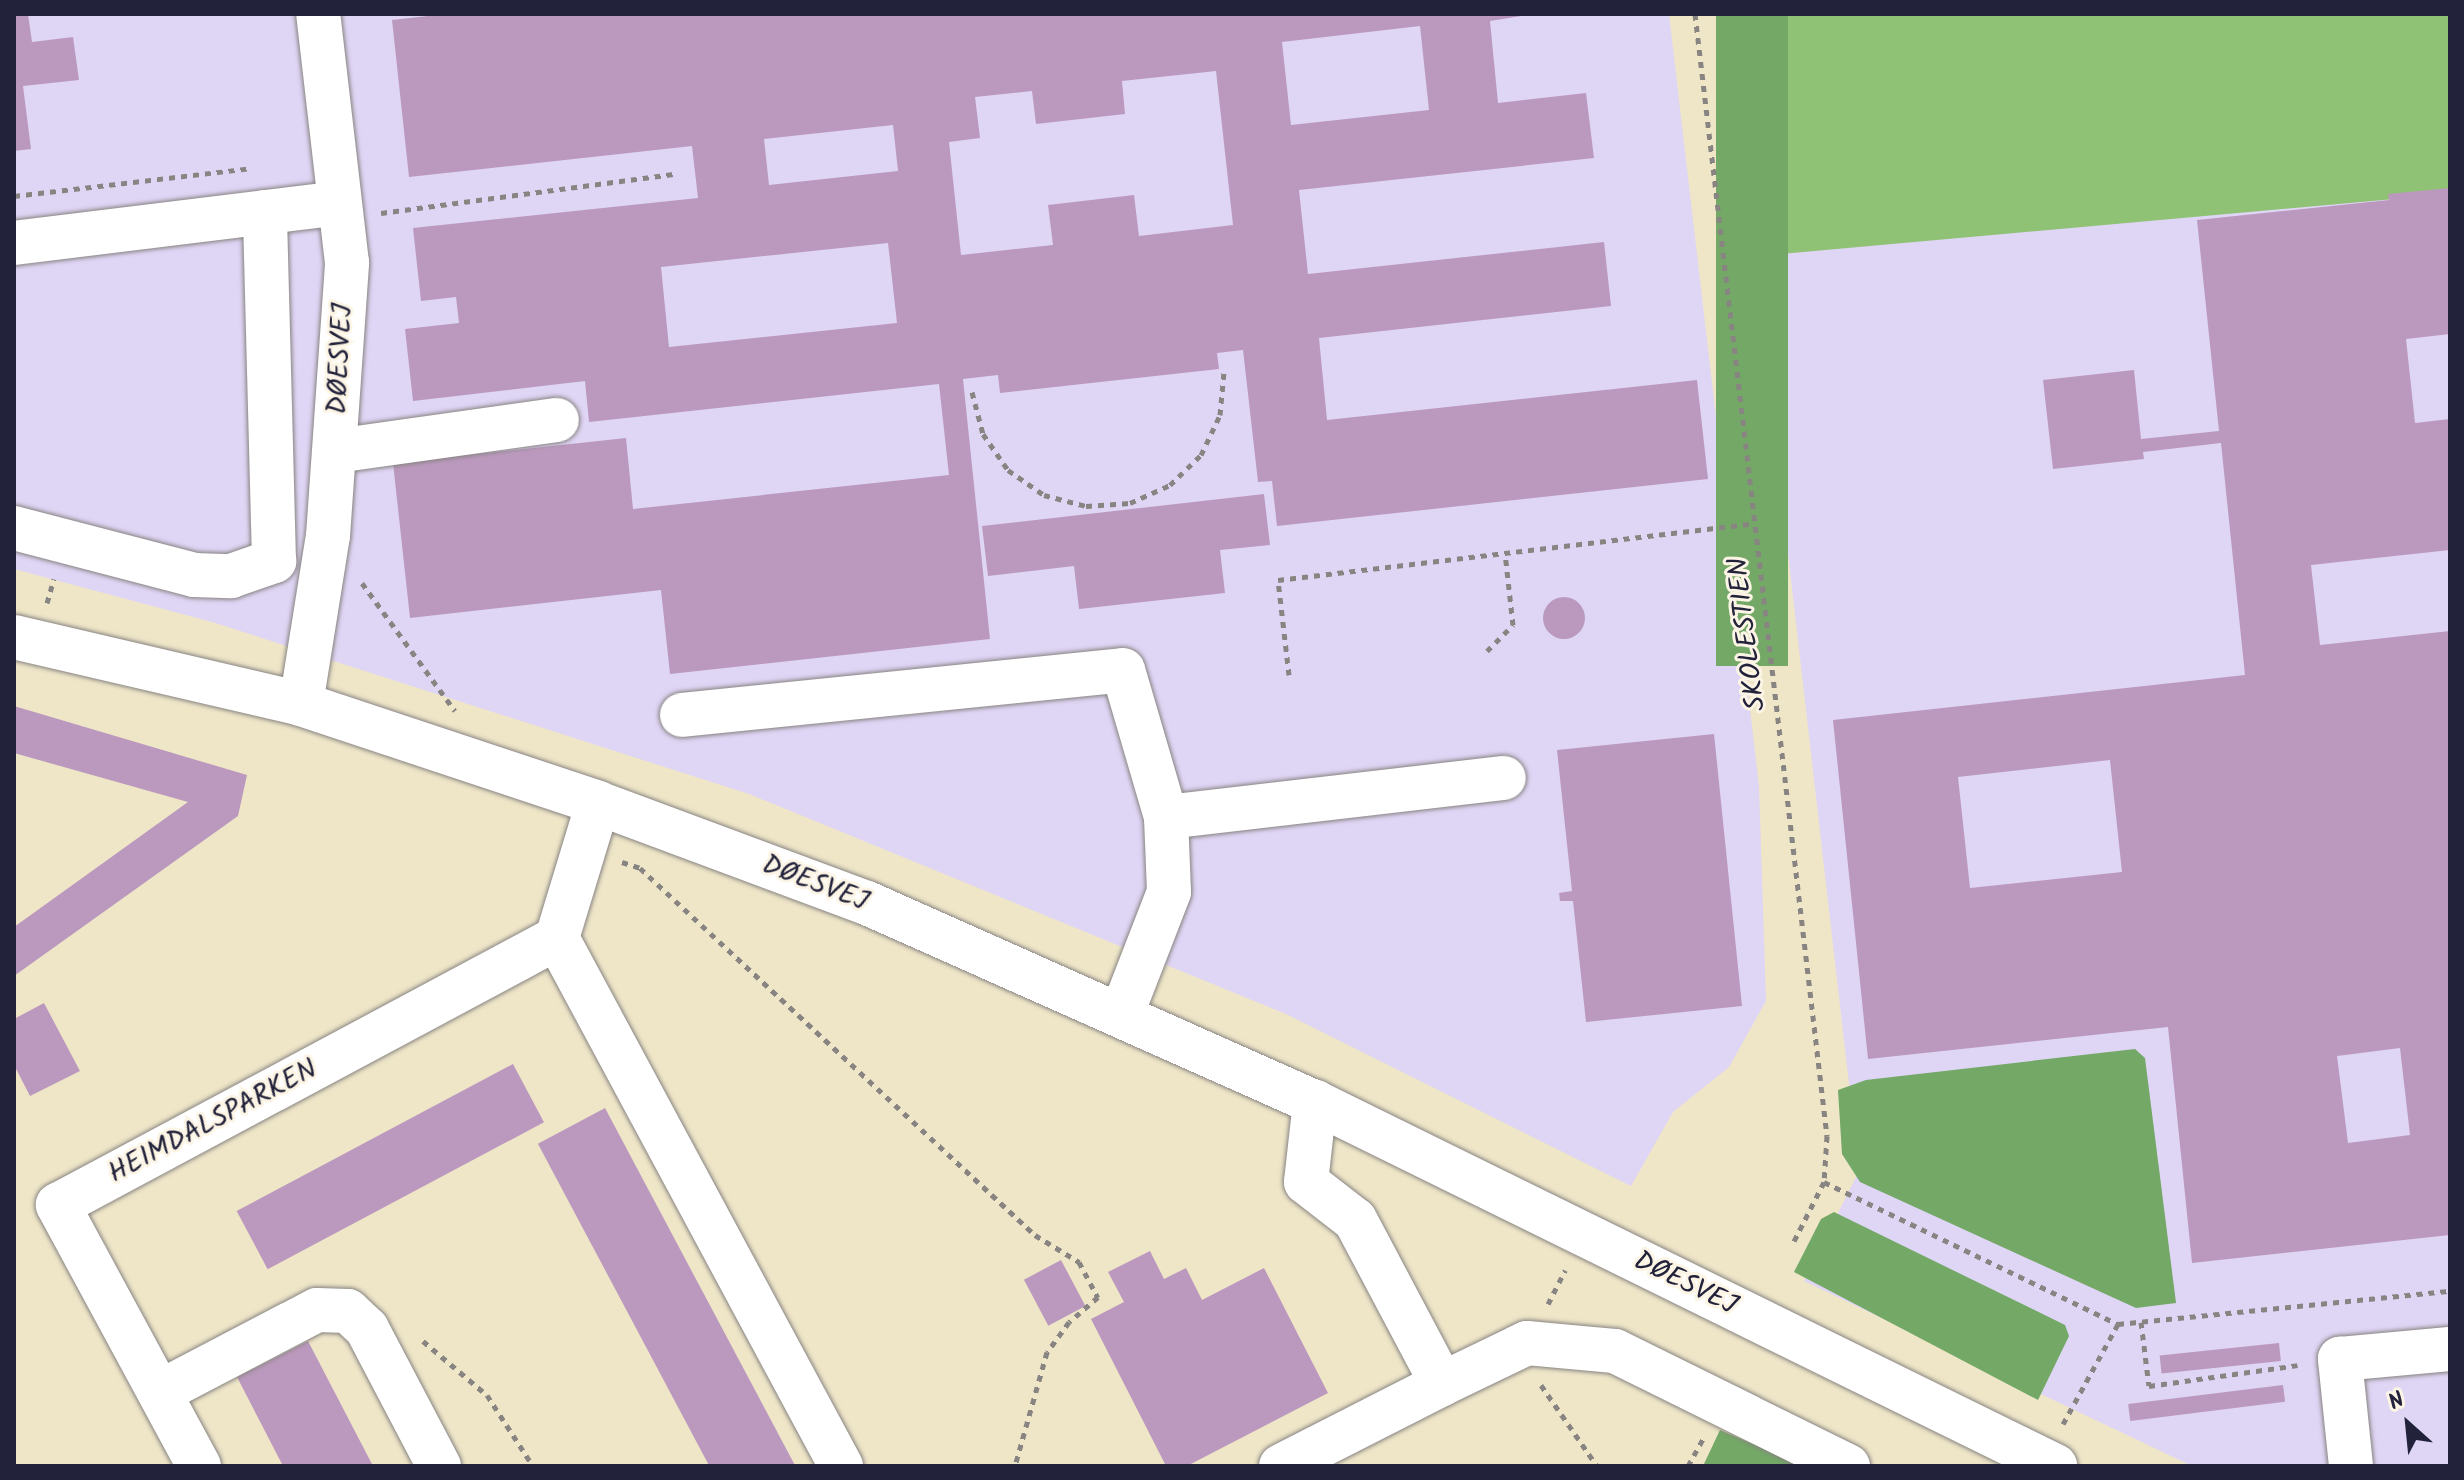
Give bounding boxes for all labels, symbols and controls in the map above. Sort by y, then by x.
street label: DØESVEJ [321,303,361,415]
street label: SKOLESTIEN [1722,555,1774,713]
street label: DØESVEJ [757,848,873,920]
street label: HEIMDALSPARKEN [103,1053,323,1191]
street label: DØESVEJ [1628,1245,1742,1323]
text: N [2383,1383,2411,1421]
north arrow [2368,1384,2448,1464]

